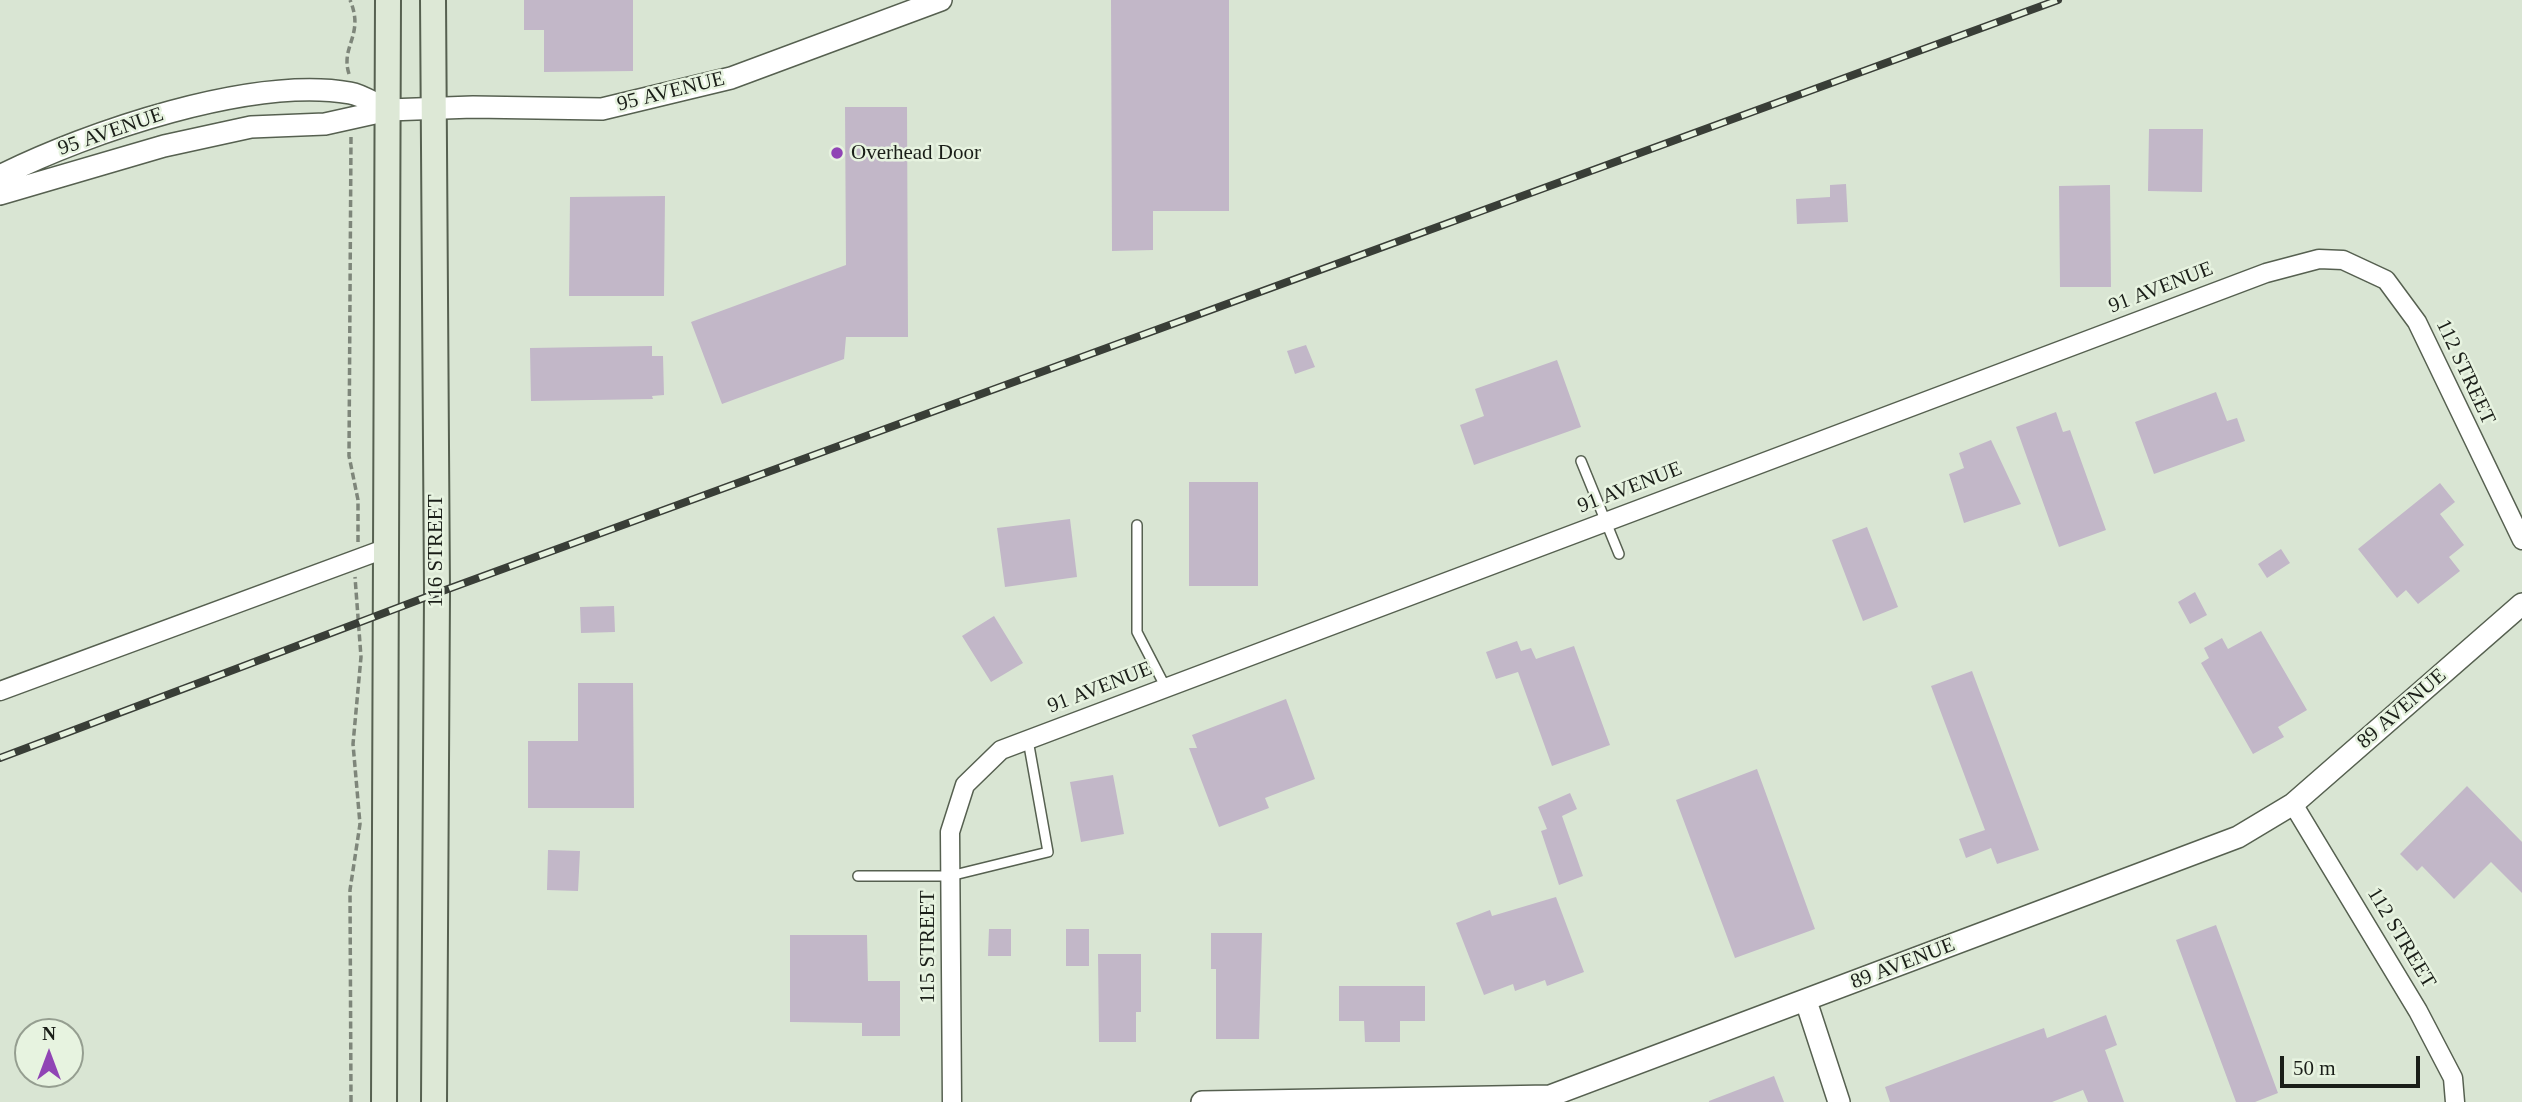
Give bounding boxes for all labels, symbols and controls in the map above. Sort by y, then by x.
street label: 95 AVENUE [615,66,727,118]
street label: 95 AVENUE [55,102,167,162]
place label: Overhead Door [851,140,981,166]
marker: Overhead Door [829,145,845,161]
street label: 91 AVENUE [2105,257,2217,319]
street label: 112 STREET [2430,315,2500,429]
street label: 91 AVENUE [1574,457,1686,519]
street label: 116 STREET [423,495,449,607]
street label: 91 AVENUE [1044,657,1156,719]
street label: 89 AVENUE [2352,663,2452,755]
street label: 112 STREET [2361,883,2441,993]
street label: 115 STREET [915,891,941,1003]
street label: 89 AVENUE [1847,933,1959,995]
north arrow [14,1018,84,1088]
text: N [42,1023,56,1044]
scale bar [2284,1042,2424,1086]
text: 50 m [2293,1056,2336,1080]

